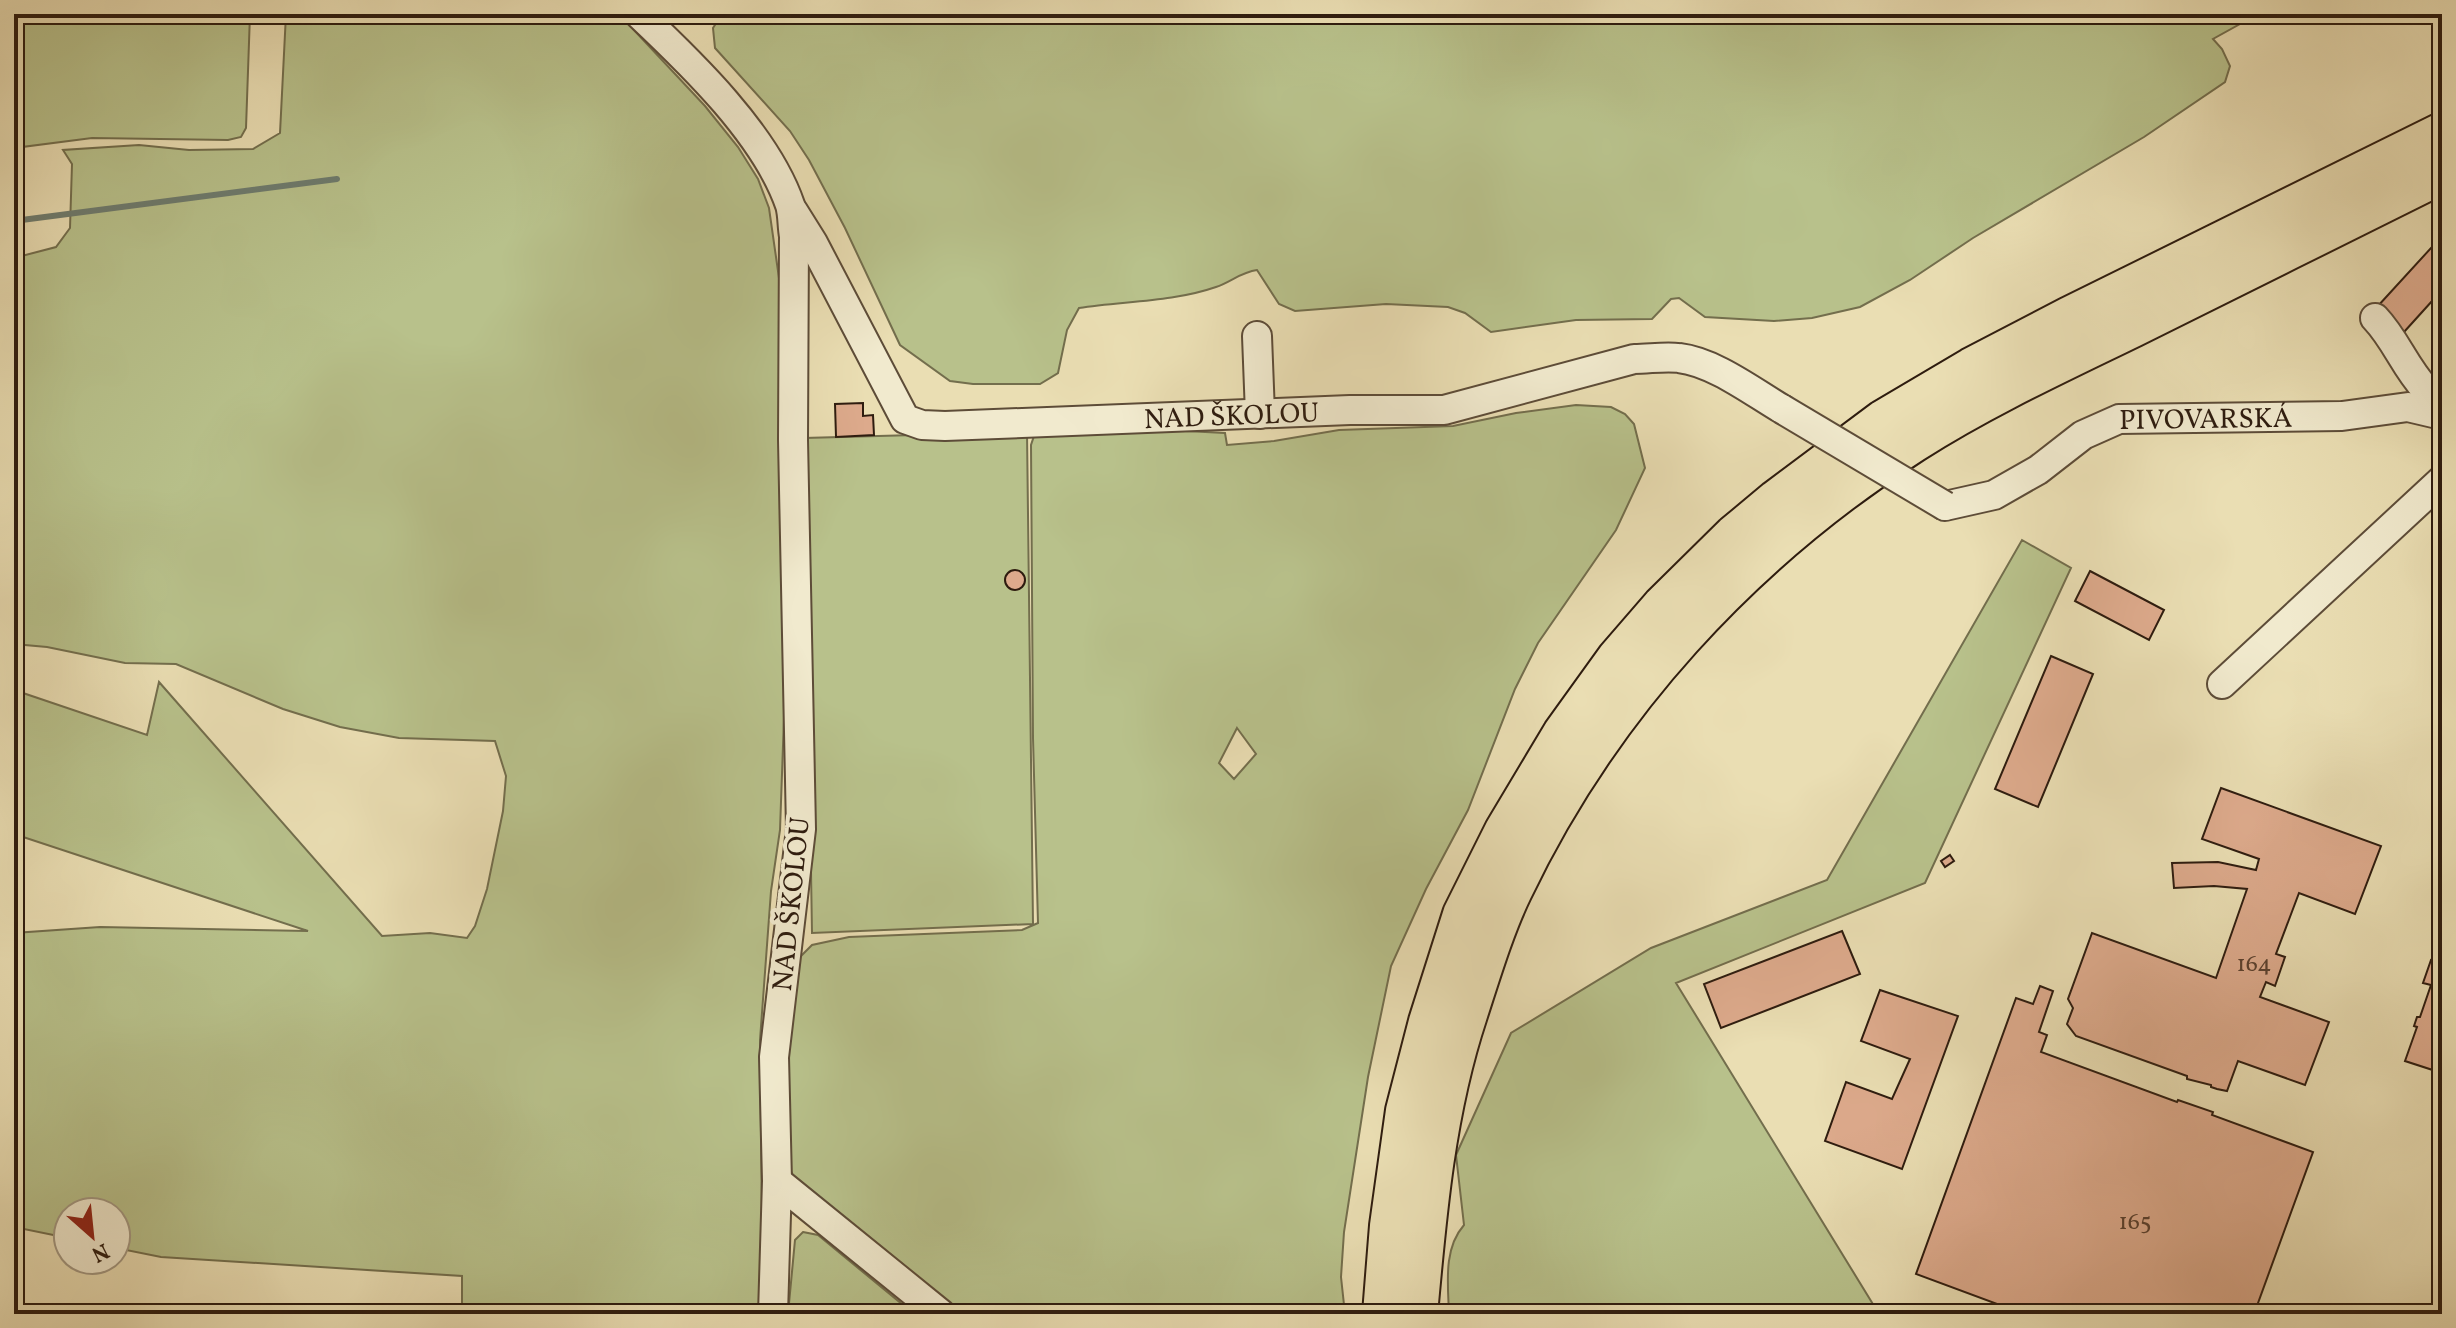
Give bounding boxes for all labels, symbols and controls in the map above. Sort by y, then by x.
street label: NAD ŠKOLOU [1143,394,1320,440]
street label: PIVOVARSKÁ [2119,400,2293,441]
street label: NAD ŠKOLOU [764,815,821,993]
house number: 164 [2236,948,2272,982]
north arrow [52,1196,132,1276]
house number: 165 [2119,1206,2152,1240]
text: N [86,1234,114,1269]

